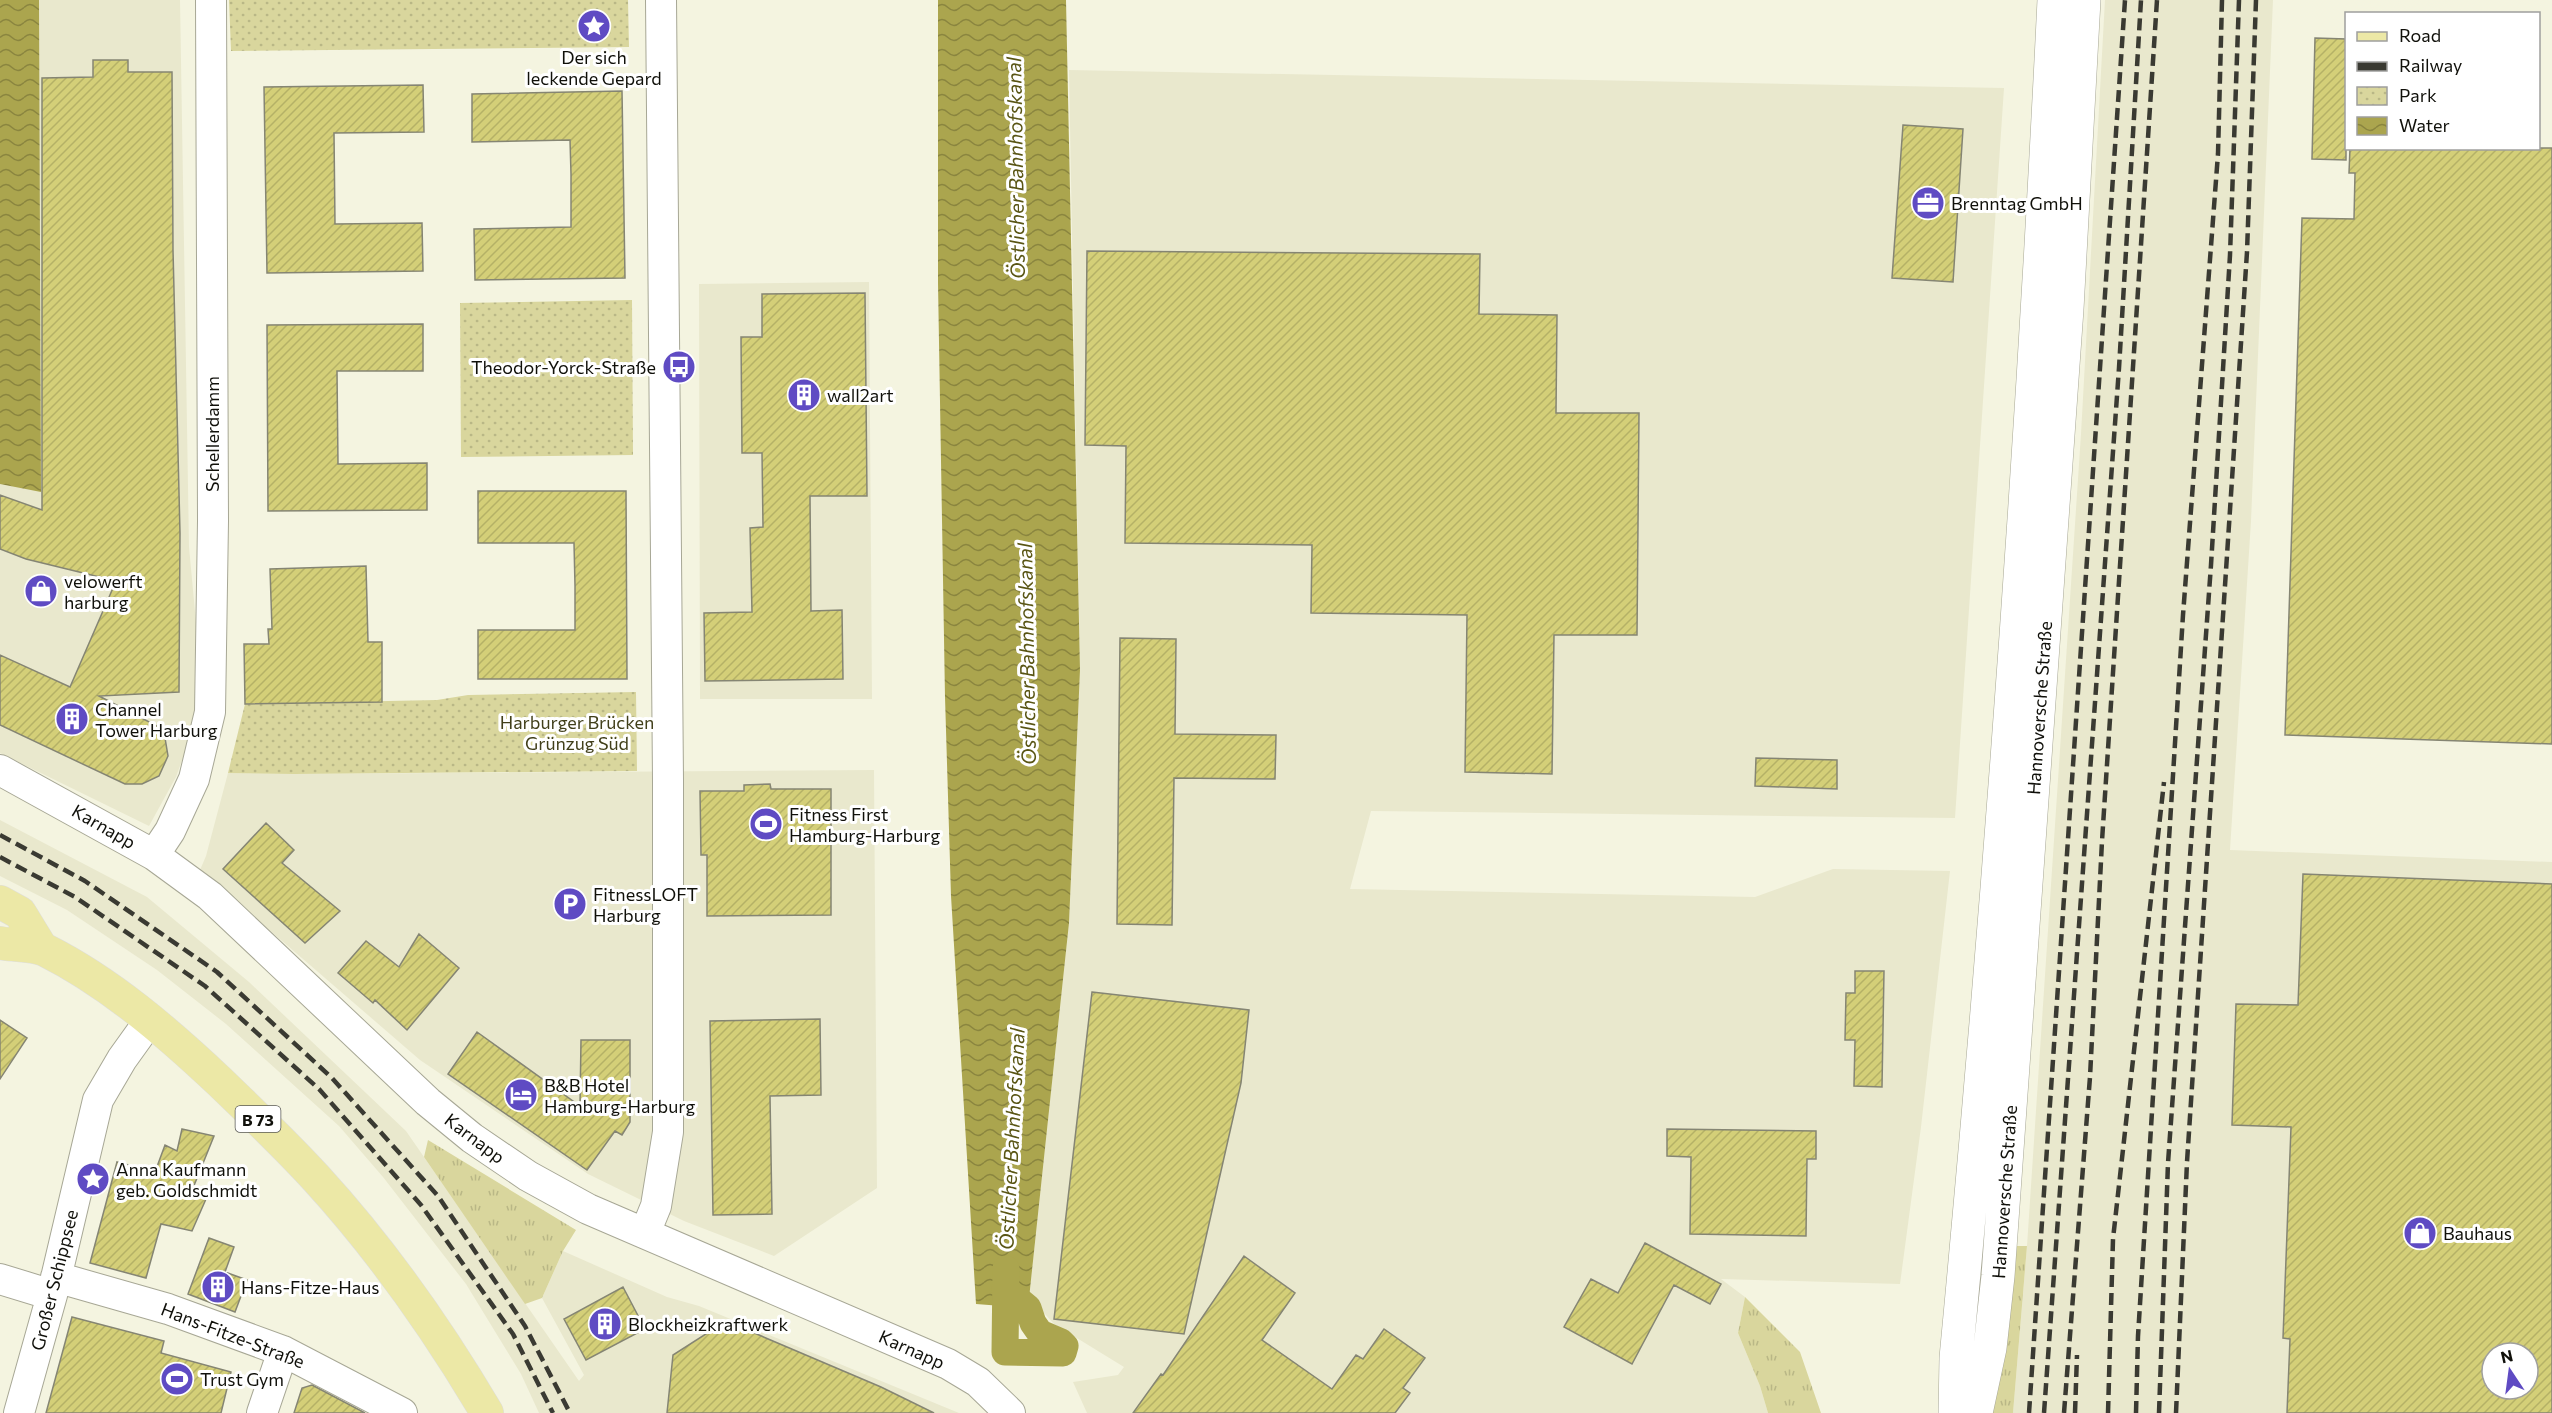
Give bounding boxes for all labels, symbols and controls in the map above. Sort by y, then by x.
place icon: Der sich leckende Gepard [576,8,612,44]
legend [2345,12,2540,150]
text: Road [2399,24,2441,46]
place label: Der sich leckende Gepard [526,46,662,89]
text: Railway [2399,54,2462,76]
water label: Östlicher Bahnhofskanal [1001,56,1029,279]
text: Park [2399,84,2437,106]
text: Water [2399,114,2450,136]
office icon: Brenntag GmbH [1910,185,1946,221]
place label: Brenntag GmbH [1951,192,2083,214]
bus stop icon: Theodor-Yorck-Straße [661,349,697,385]
place label: Theodor-Yorck-Straße [471,356,656,378]
street label: Schellerdamm [201,376,223,492]
building icon: wall2art [786,377,822,413]
place label: wall2art [827,384,894,406]
water label: Östlicher Bahnhofskanal [1012,542,1040,765]
place label: velowerft harburg [64,570,143,613]
shop icon: velowerft harburg [23,573,59,609]
street label: Hannoversche Straße [2022,620,2056,796]
place label: Channel Tower Harburg [95,698,218,741]
building icon: Channel Tower Harburg [54,701,90,737]
park label: Harburger Brücken Grünzug Süd [500,711,654,754]
street label: Karnapp [68,799,140,853]
place label: Fitness First Hamburg-Harburg [789,803,940,846]
sports icon: Fitness First Hamburg-Harburg [748,806,784,842]
place label: FitnessLOFT Harburg [593,883,698,926]
parking icon: FitnessLOFT Harburg [552,886,588,922]
water label: Östlicher Bahnhofskanal [993,1027,1029,1250]
place label: B&B Hotel Hamburg-Harburg [544,1074,695,1117]
hotel icon: B&B Hotel Hamburg-Harburg [503,1077,539,1113]
street label: Hannoversche Straße [1987,1104,2021,1280]
road number: B 73 [236,1106,280,1132]
street label: Karnapp [441,1108,509,1168]
place label: Anna Kaufmann geb. Goldschmidt [116,1158,257,1201]
place icon: Anna Kaufmann geb. Goldschmidt [75,1161,111,1197]
street label: Großer Schippsee [26,1207,82,1353]
shop icon: Bauhaus [2402,1215,2438,1251]
place label: Bauhaus [2443,1222,2512,1244]
building icon: Hans-Fitze-Haus [200,1269,236,1305]
place label: Hans-Fitze-Haus [241,1276,380,1298]
street label: Hans-Fitze-Straße [158,1298,308,1372]
building icon: Blockheizkraftwerk [587,1306,623,1342]
place label: Blockheizkraftwerk [628,1313,788,1335]
street label: Karnapp [876,1325,948,1373]
north arrow [2480,1341,2540,1401]
text: N [2499,1345,2514,1367]
sports icon: Trust Gym [159,1361,195,1397]
place label: Trust Gym [200,1368,284,1390]

